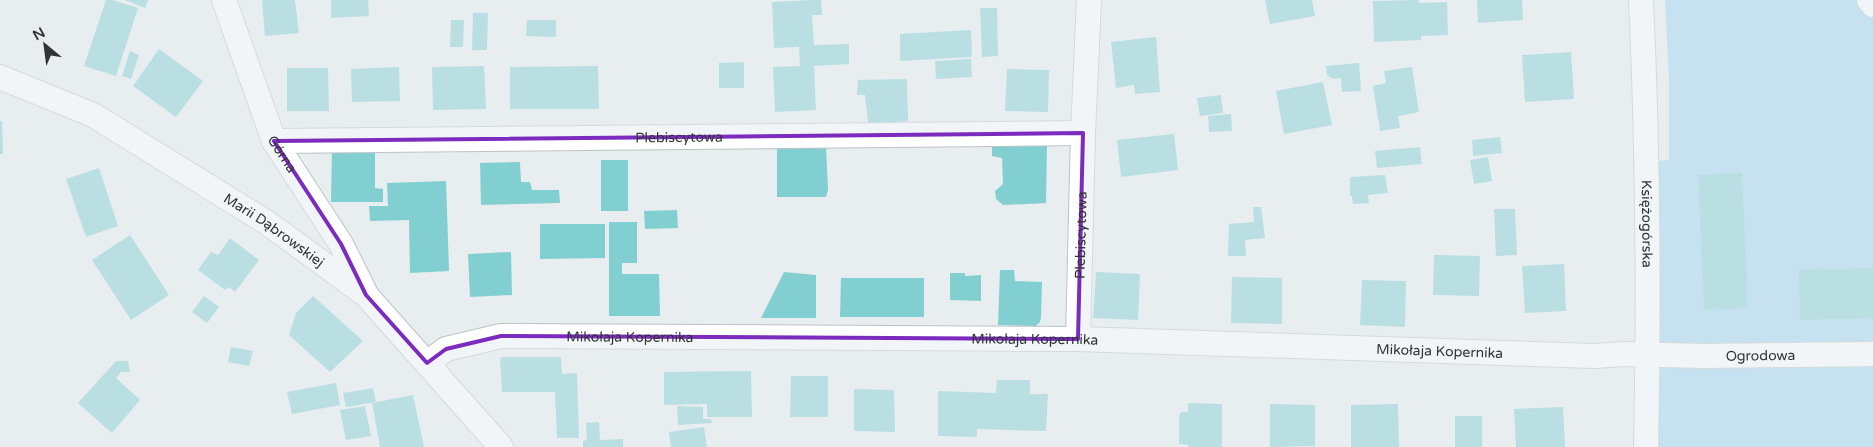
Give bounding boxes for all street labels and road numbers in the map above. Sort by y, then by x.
street label: Plebiscytowa [635,129,723,146]
street label: Górna [264,132,300,176]
street label: Księżogórska [1638,180,1656,268]
street label: Marii Dąbrowskiej [220,190,328,271]
street label: Plebiscytowa [1071,191,1091,279]
street label: Mikołaja Kopernika [566,328,693,346]
street label: Mikołaja Kopernika [971,330,1099,349]
street label: Mikołaja Kopernika [1376,341,1503,362]
street label: Ogrodowa [1726,347,1795,365]

